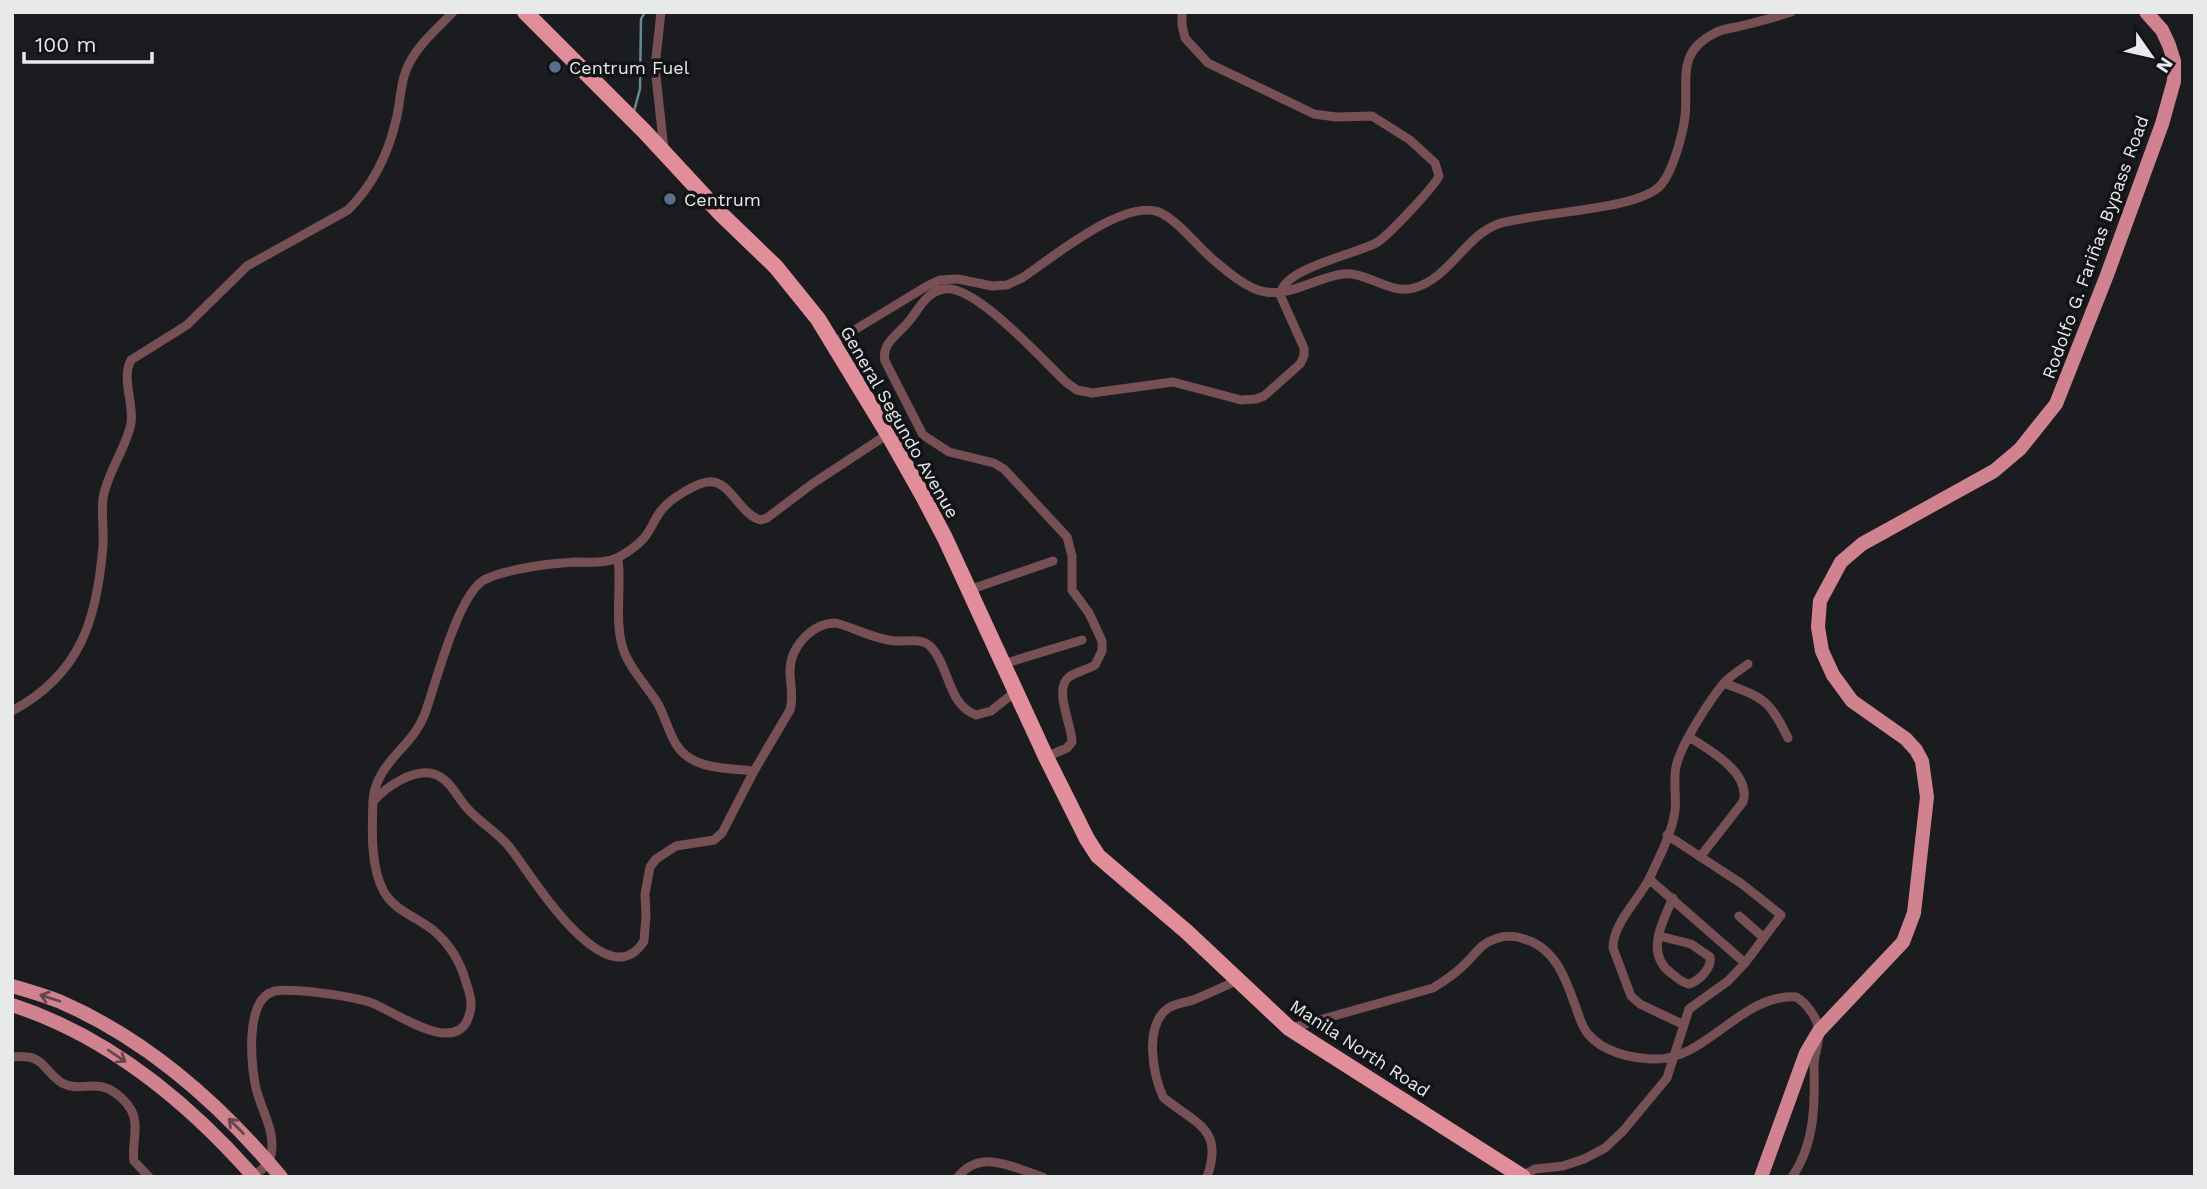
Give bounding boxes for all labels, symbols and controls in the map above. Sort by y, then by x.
scale bar [24,21,152,65]
north arrow [2116,21,2186,91]
text: 100 m [35,32,97,57]
text: N [2151,53,2178,77]
place label: Centrum Fuel [569,57,690,78]
marker: Centrum Fuel [547,59,563,75]
street label: Rodolfo G. Fariñas Bypass Road [2037,112,2153,382]
place label: Centrum [684,189,761,210]
marker: Centrum [662,191,678,207]
street label: General Segundo Avenue [836,322,964,522]
one-way arrow [39,991,61,1003]
street label: Manila North Road [1286,995,1434,1101]
one-way arrow [107,1048,126,1063]
one-way arrow [227,1117,244,1134]

